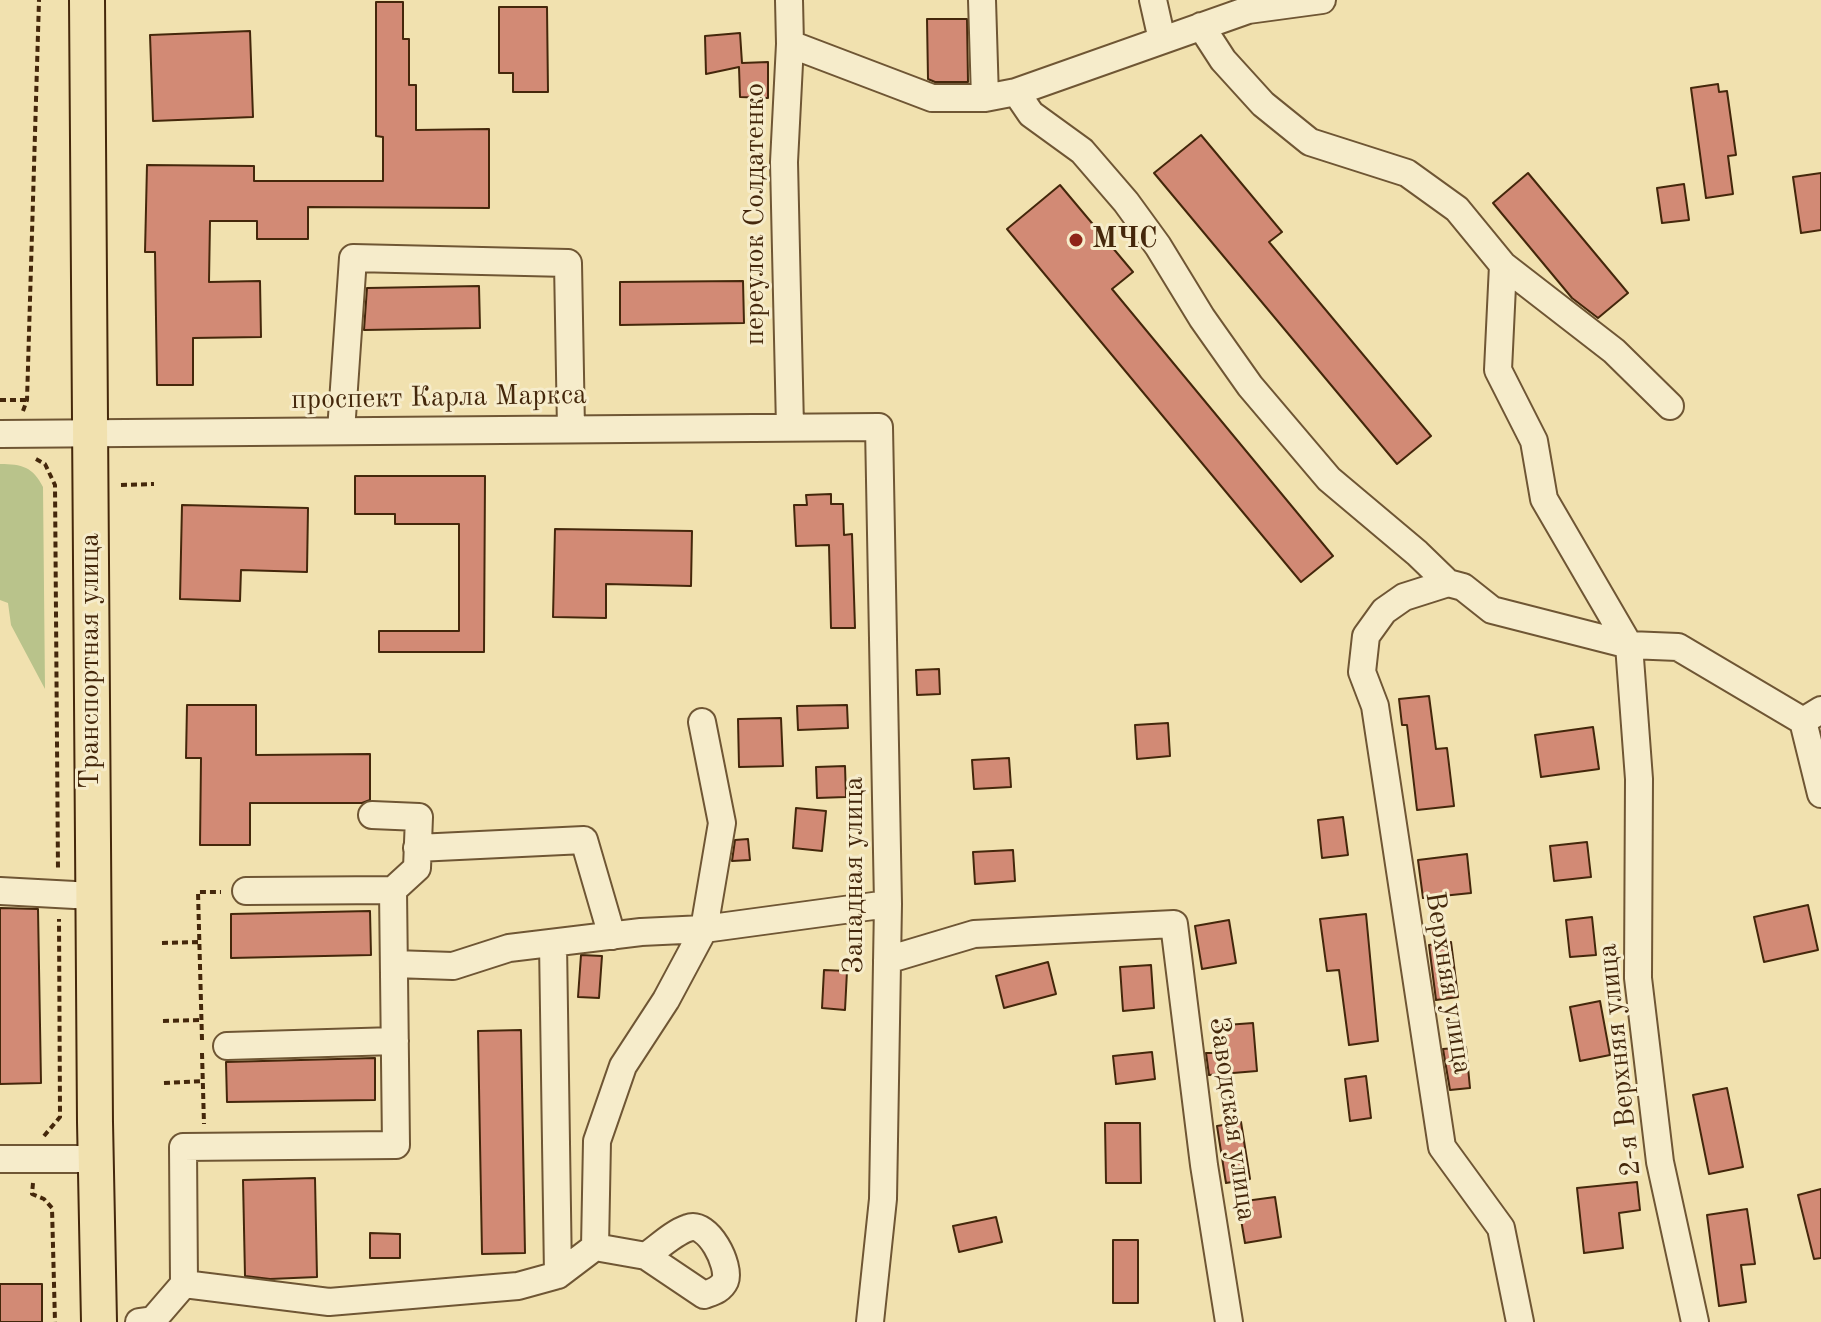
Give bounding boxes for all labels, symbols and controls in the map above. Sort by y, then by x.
street label: переулок Солдатенко [739,83,773,345]
place label: МЧС [1092,223,1157,257]
marker: МЧС [1067,231,1085,249]
street label: проспект Карла Маркса [291,379,587,417]
street label: Транспортная улица [74,533,108,789]
street label: Западная улица [838,776,872,974]
street label: Верхняя улица [1417,889,1479,1077]
street label: 2-я Верхняя улица [1591,942,1649,1178]
street label: Заводская улица [1201,1015,1263,1223]

